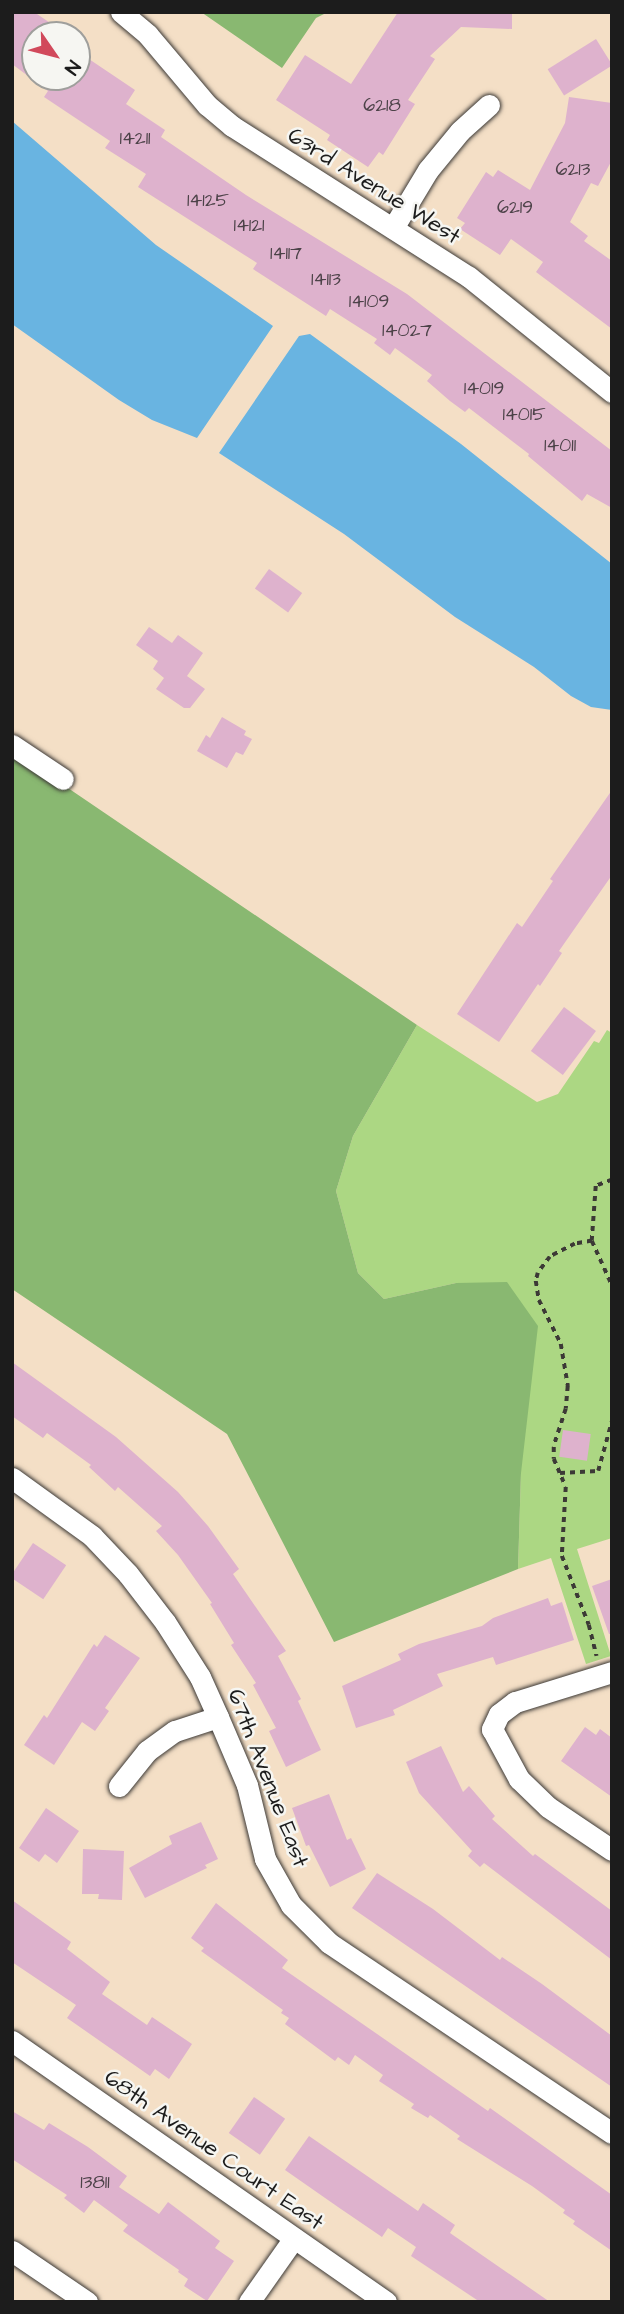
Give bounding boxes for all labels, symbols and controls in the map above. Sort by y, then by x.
north arrow [21,21,91,91]
text: N [58,55,86,80]
house number: 6218 [363,95,401,117]
street label: 63rd Avenue West [282,122,466,250]
house number: 14211 [119,128,151,150]
house number: 6213 [556,159,590,181]
house number: 14125 [187,190,229,212]
house number: 6219 [497,197,533,219]
house number: 14121 [233,215,265,237]
house number: 14117 [270,243,302,265]
house number: 14113 [311,269,341,291]
house number: 14109 [349,291,389,313]
house number: 14027 [382,320,432,342]
house number: 14019 [464,378,504,400]
house number: 14015 [502,404,546,426]
house number: 14011 [544,435,576,457]
street label: 67th Avenue East [221,1685,315,1871]
street label: 68th Avenue Court East [99,2064,329,2236]
house number: 13811 [80,2172,110,2194]

